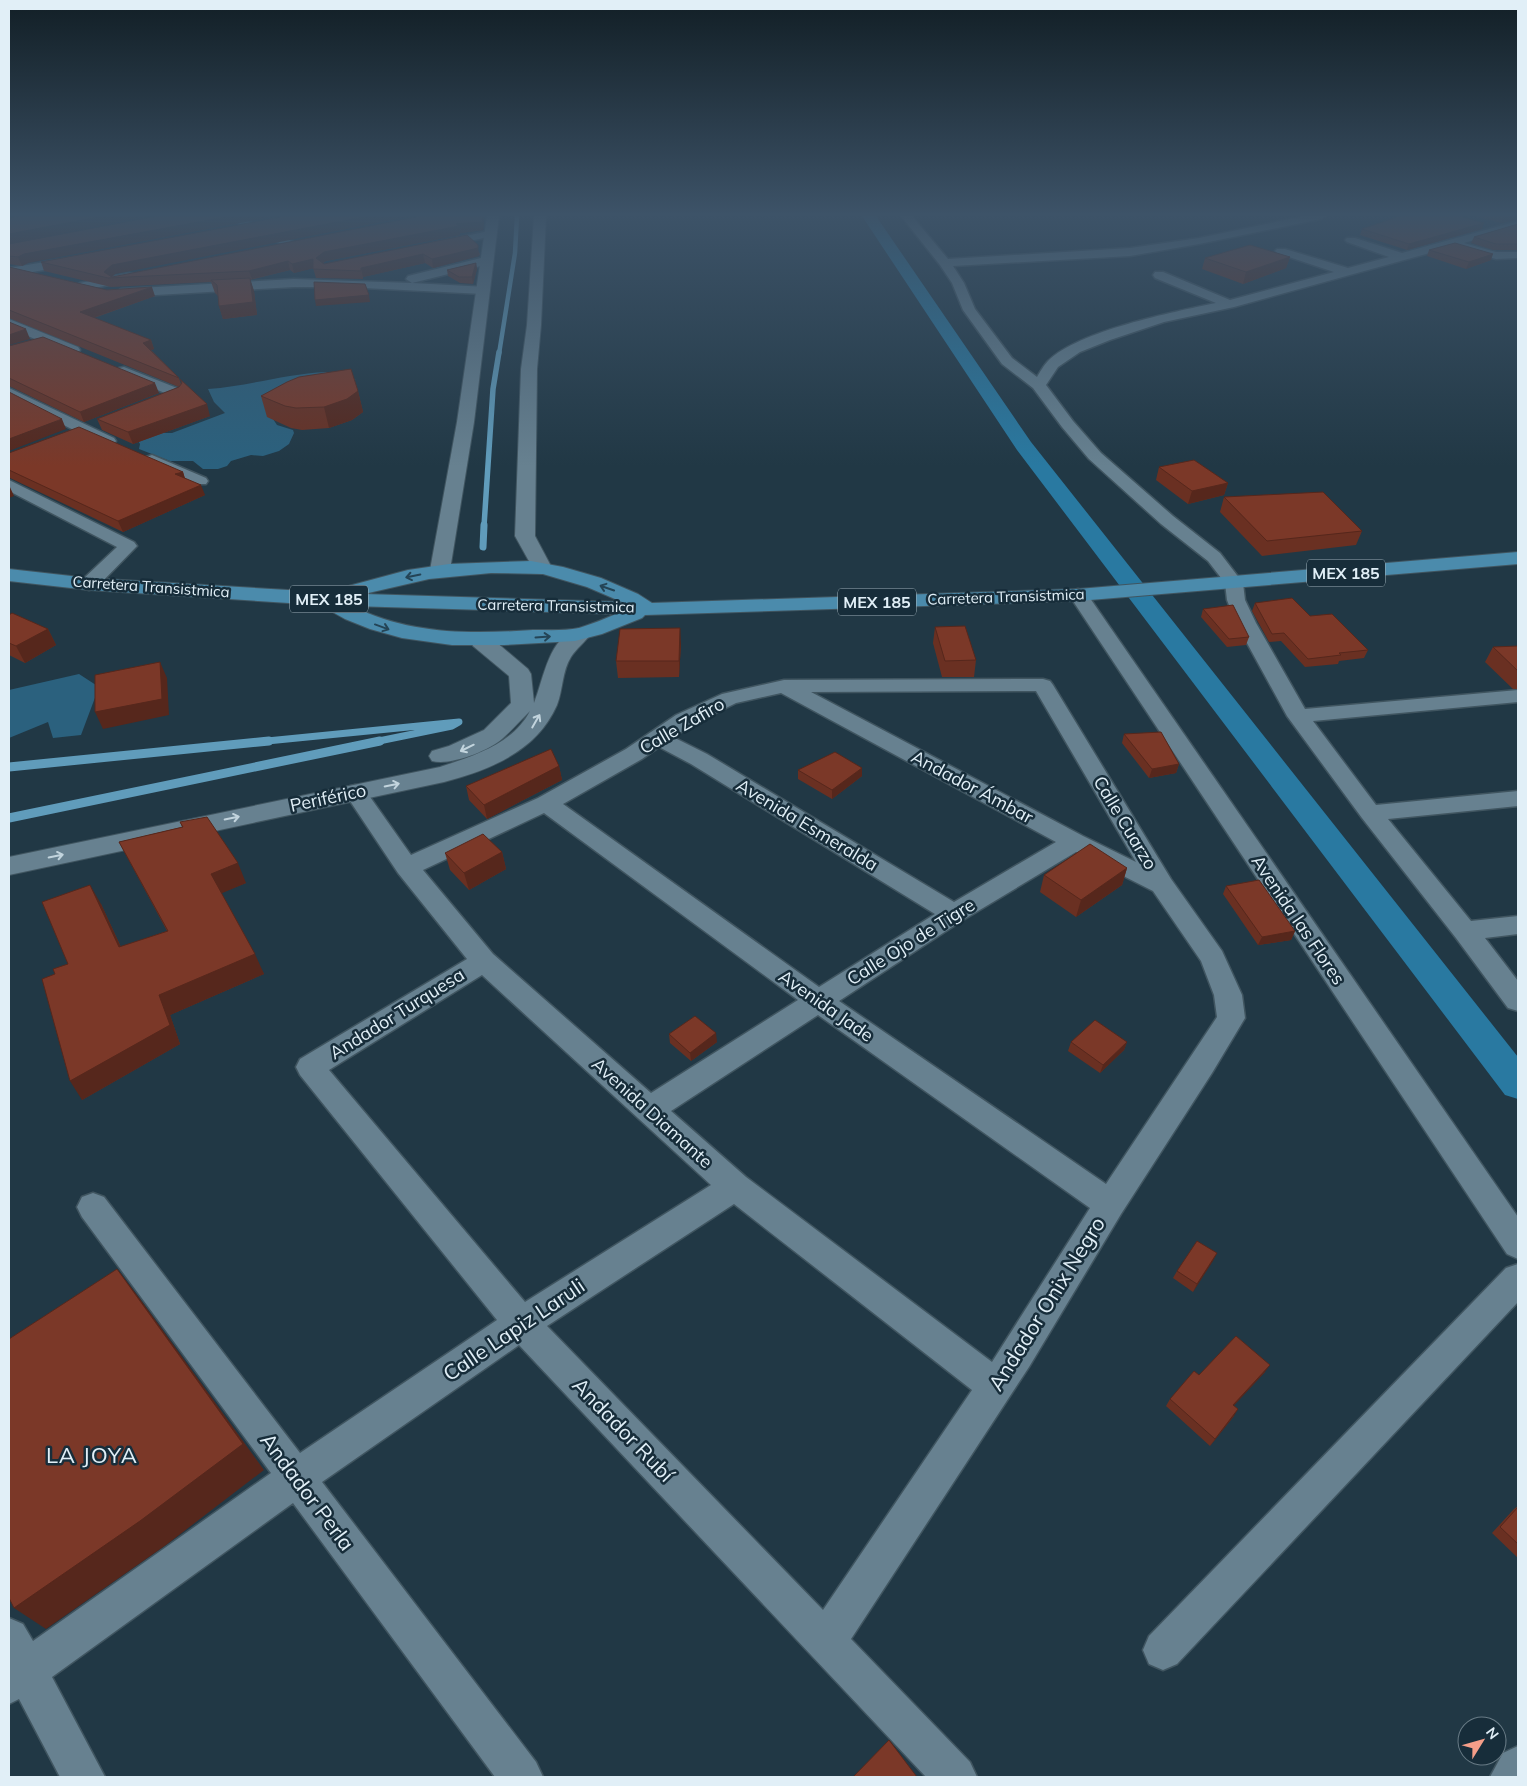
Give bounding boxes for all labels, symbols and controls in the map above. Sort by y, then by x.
road number: MEX 185 [1307,560,1385,586]
one-way arrow [405,571,421,581]
street label: Carretera Transistmica [72,572,230,601]
one-way arrow [599,582,615,592]
street label: Carretera Transistmica [927,584,1085,609]
road number: MEX 185 [290,586,368,612]
road number: MEX 185 [838,588,916,616]
street label: Carretera Transistmica [477,595,635,616]
one-way arrow [374,623,390,632]
one-way arrow [535,632,551,641]
street label: Calle Zafiro [635,692,728,759]
one-way arrow [531,714,541,729]
one-way arrow [460,744,475,753]
street label: Andador Ámbar [907,745,1038,829]
street label: Calle Cuarzo [1088,772,1162,874]
street label: Avenida Esmeralda [732,773,882,876]
street label: Periférico [288,778,368,817]
one-way arrow [383,780,399,789]
one-way arrow [224,813,240,822]
street label: Avenida las Flores [1246,850,1350,989]
one-way arrow [48,851,64,860]
street label: Calle Ojo de Tigre [843,893,979,990]
street label: Andador Turquesa [325,963,468,1064]
street label: Avenida Jade [774,965,878,1047]
street label: Avenida Diamante [587,1052,718,1173]
street label: Andador Onix Negro [982,1212,1110,1395]
street label: Calle Lapiz Laruli [438,1272,589,1386]
street label: Andador Rubí [568,1372,681,1488]
street label: Andador Perla [255,1427,360,1555]
district label: LA JOYA [46,1441,138,1469]
north arrow [1457,1716,1507,1766]
text: N [1482,1724,1503,1743]

